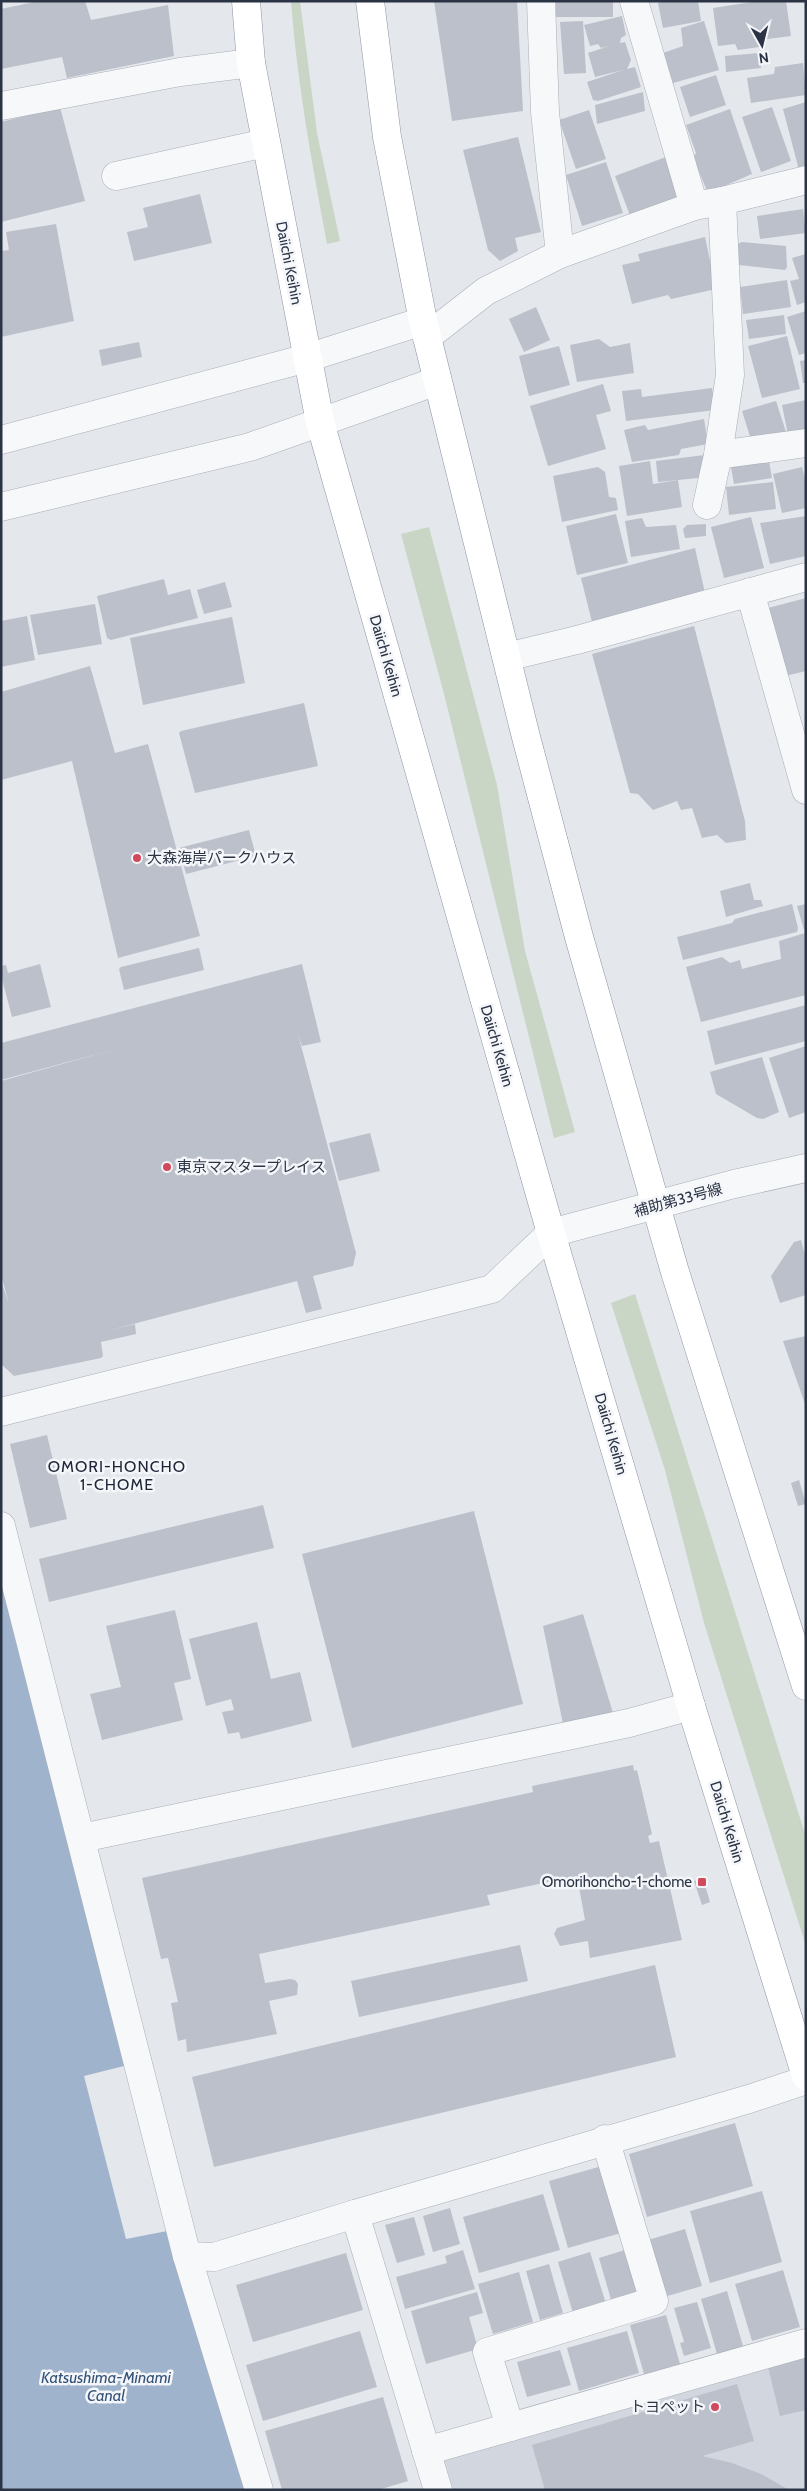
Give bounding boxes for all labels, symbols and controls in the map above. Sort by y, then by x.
north arrow [737,20,787,70]
text: N [758,48,770,67]
street label: Daiichi Keihin [272,220,306,306]
street label: Daiichi Keihin [366,613,406,699]
place label: 大森海岸パークハウス [147,849,296,867]
marker: 大森海岸パークハウス [131,852,143,864]
street label: Daiichi Keihin [477,1003,517,1089]
place label: 東京マスタープレイス [177,1158,326,1176]
marker: 東京マスタープレイス [161,1161,173,1173]
street label: 補助第33号線 [632,1180,724,1220]
street label: Daiichi Keihin [591,1391,631,1477]
district label: OMORI-HONCHO 1-CHOME [48,1457,186,1494]
street label: Daiichi Keihin [706,1779,748,1865]
place label: Omorihoncho-1-chome [542,1873,692,1891]
marker: Omorihoncho-1-chome [696,1876,708,1888]
water label: Katsushima-Minami Canal [41,2368,172,2405]
place label: トヨペット [630,2398,705,2416]
marker: トヨペット [709,2401,721,2413]

